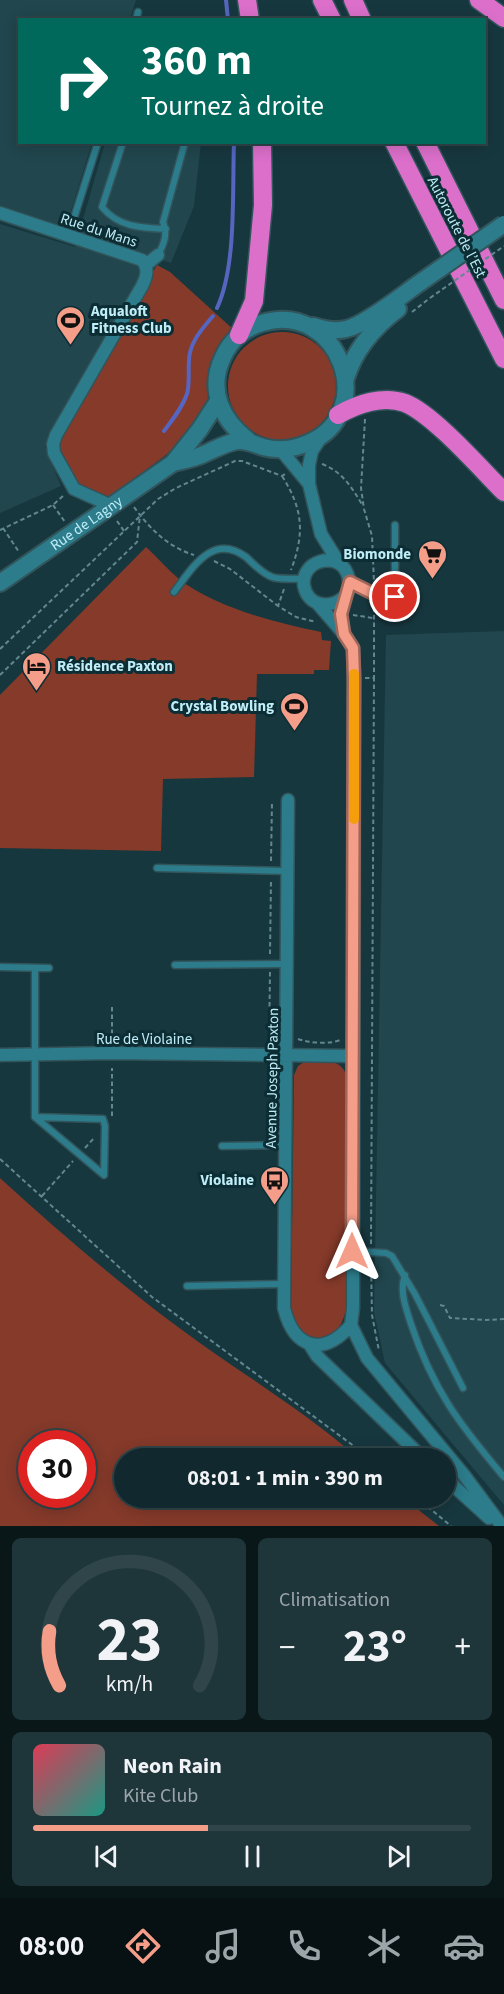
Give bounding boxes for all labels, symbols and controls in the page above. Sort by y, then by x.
text: 360 m [141,31,252,91]
icon: right [42,42,120,120]
text: Tournez à droite [141,87,324,126]
street label: Autoroute de l’Est [422,173,491,282]
street label: Rue du Mans [58,208,140,253]
place label: Aqualoft Fitness Club [90,301,172,339]
sports icon: Aqualoft Fitness Club [54,304,86,346]
street label: Rue de Lagny [46,491,127,556]
supermarket icon: Biomonde [416,538,448,580]
place label: Biomonde [343,544,411,565]
pin [369,571,420,622]
icon: arrive [378,580,411,613]
hotel icon: Résidence Paxton [20,650,52,692]
place label: Résidence Paxton [57,656,173,677]
sports icon: Crystal Bowling [279,690,311,732]
place label: Crystal Bowling [170,696,274,717]
street label: Avenue Joseph Paxton [261,1008,284,1149]
street label: Rue de Violaine [96,1029,192,1050]
bus stop icon: Violaine [259,1164,291,1206]
place label: Violaine [200,1170,254,1191]
position arrow [320,1219,384,1283]
speed limit sign: 30 [18,1430,96,1508]
text: 08:01 · 1 min · 390 m [187,1462,383,1494]
text: Climatisation [279,1586,390,1614]
text: 23 [96,1596,162,1685]
text: 23° [343,1615,407,1679]
text: − [279,1624,295,1671]
text: + [455,1624,471,1671]
text: km/h [105,1669,153,1700]
text: Neon Rain [123,1750,222,1782]
text: Kite Club [123,1782,198,1810]
icon: previous [90,1840,123,1873]
icon: pause [236,1840,269,1873]
icon: next [382,1840,415,1873]
icon: directions [122,1925,164,1967]
icon: music [202,1925,244,1967]
icon: phone [283,1925,325,1967]
icon: climate [363,1925,405,1967]
icon: car [443,1925,485,1967]
text: 08:00 [19,1927,84,1966]

